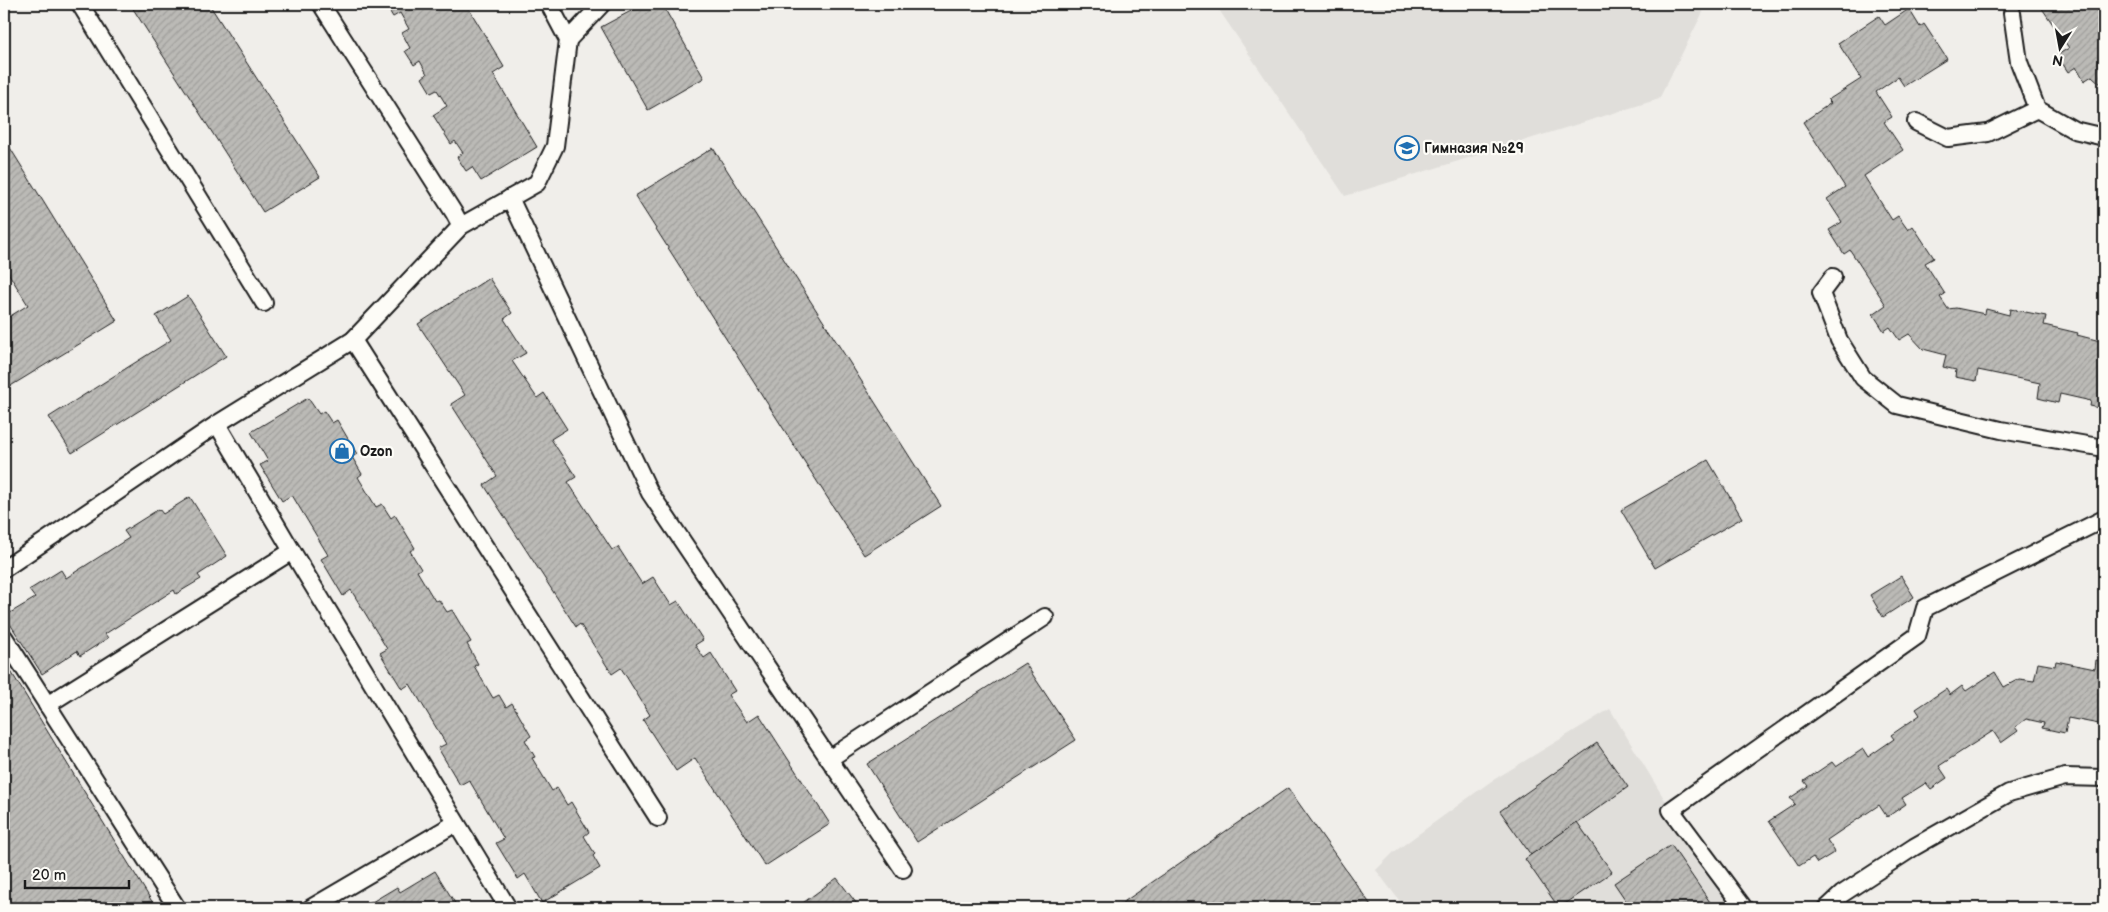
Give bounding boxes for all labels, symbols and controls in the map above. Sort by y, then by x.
north arrow [2036,22,2086,72]
text: N [2051,51,2064,70]
school or university icon: Гимназия №29 [1394,135,1420,161]
place label: Гимназия №29 [1424,140,1524,157]
shop icon: Ozon [329,438,355,464]
place label: Ozon [360,443,393,460]
scale bar [25,857,129,889]
text: 20 m [32,866,66,885]

